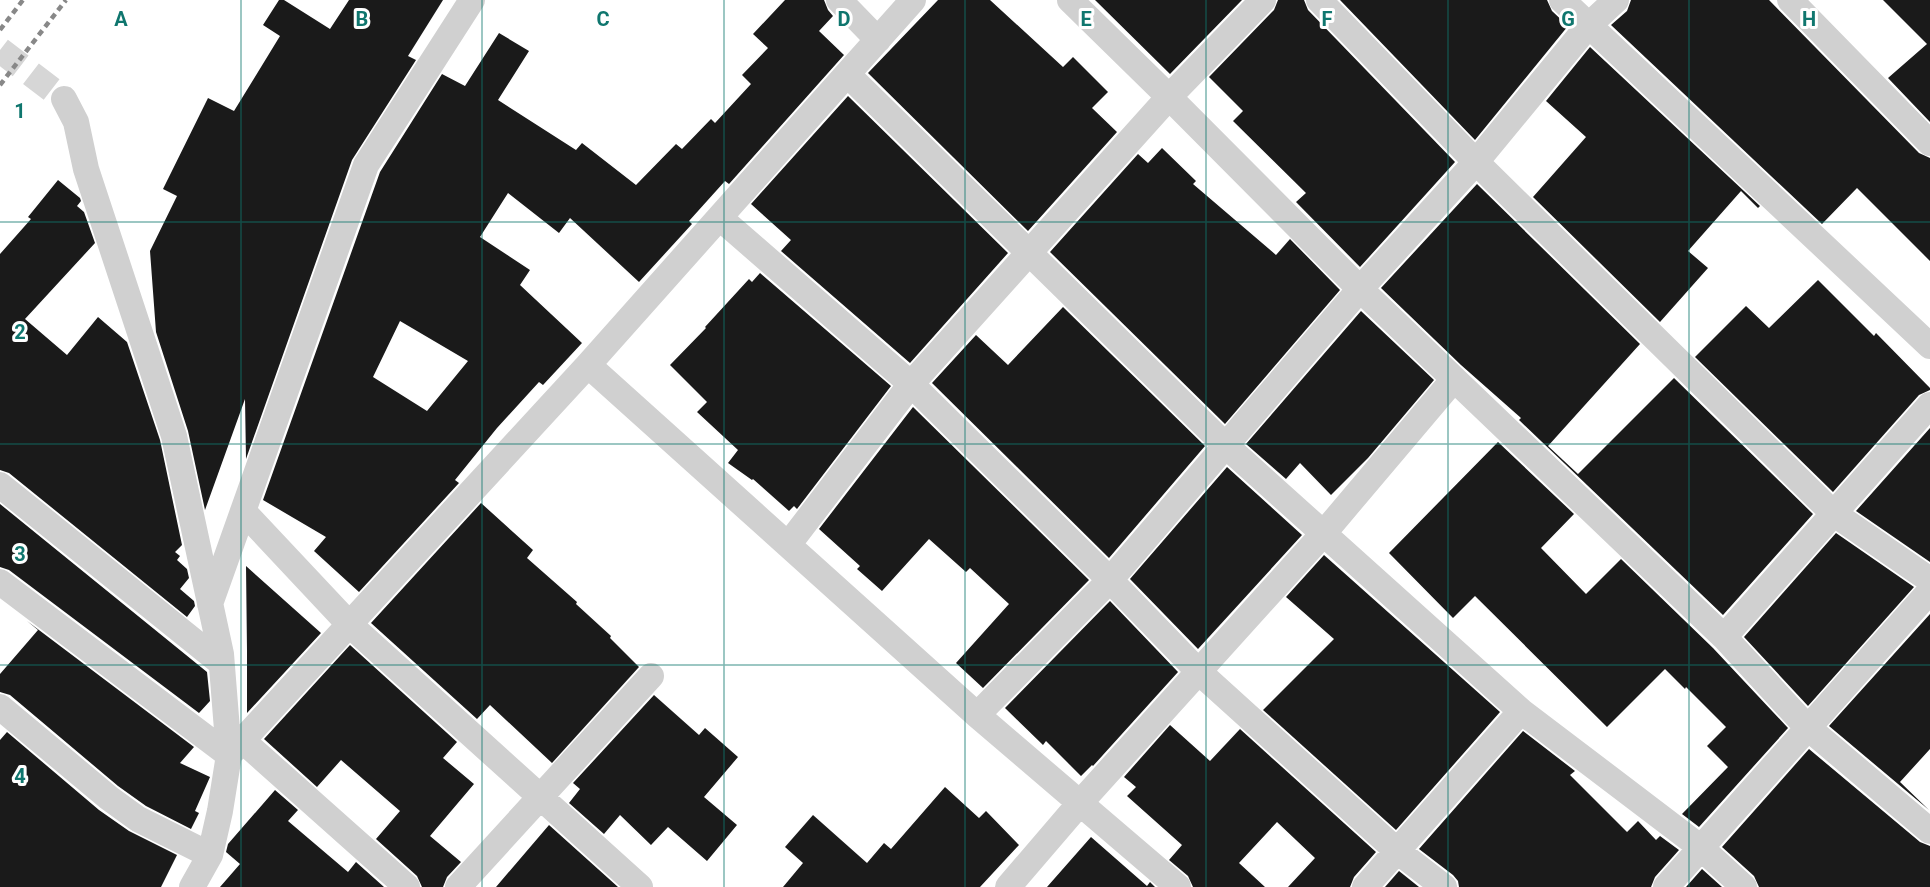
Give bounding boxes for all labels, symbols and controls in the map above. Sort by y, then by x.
text: A [114,7,128,31]
text: B [356,7,368,31]
text: C [596,7,610,31]
text: D [838,7,851,31]
text: E [1080,7,1092,31]
text: F [1322,7,1333,31]
text: G [1561,7,1575,31]
text: H [1802,7,1816,31]
text: 1 [14,99,26,123]
text: 2 [14,320,26,344]
text: 3 [14,542,26,566]
text: 4 [14,764,26,788]

